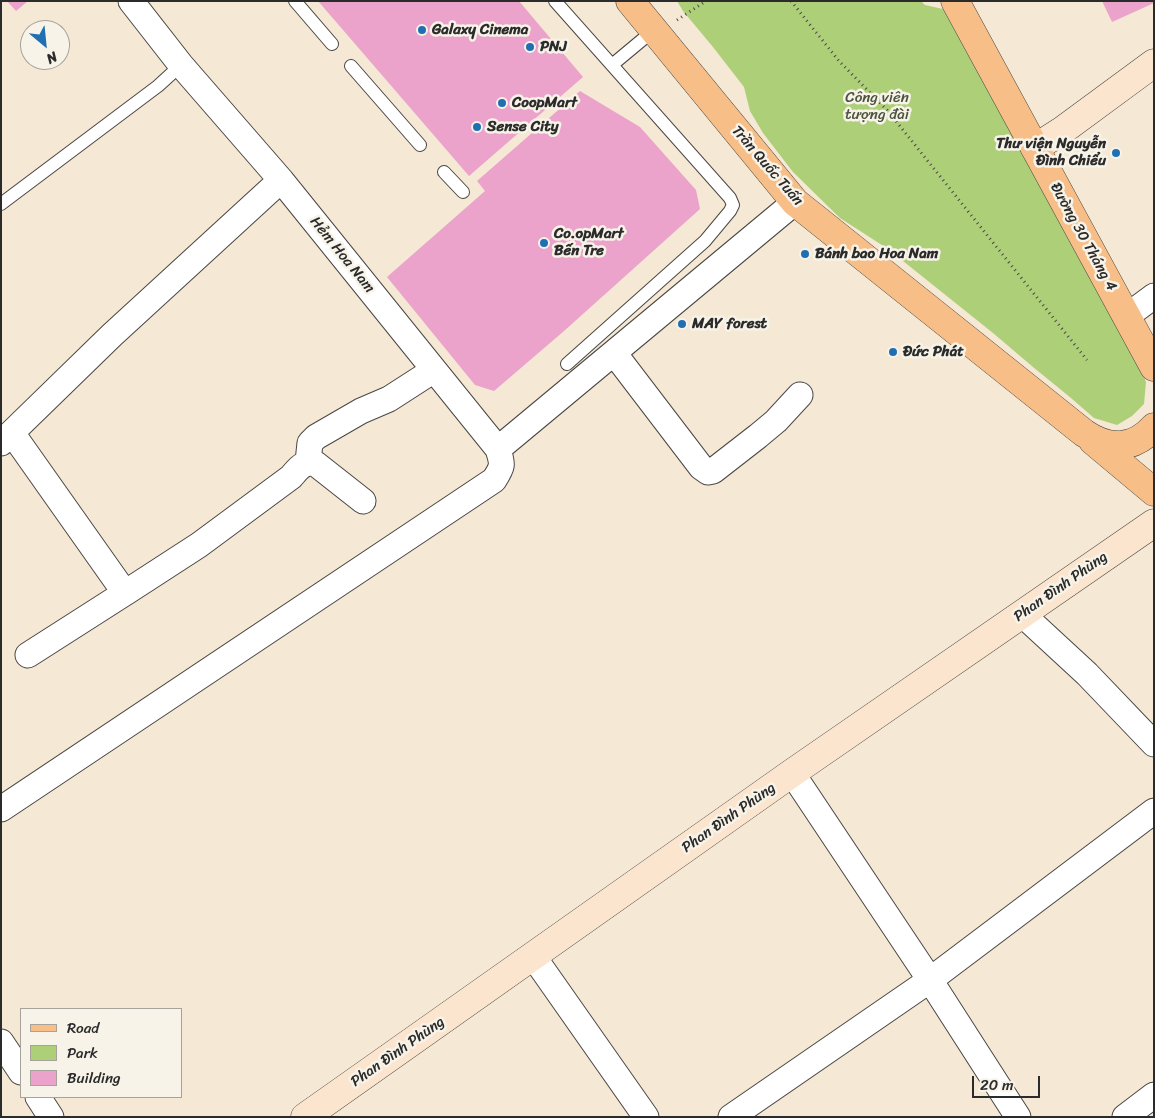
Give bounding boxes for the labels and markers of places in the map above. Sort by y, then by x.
place label: Galaxy Cinema [432,21,528,39]
marker: Galaxy Cinema [416,24,428,36]
place label: PNJ [540,38,567,56]
marker: PNJ [524,41,536,53]
place label: CoopMart [512,94,577,112]
marker: CoopMart [496,97,508,109]
place label: Sense City [487,118,559,136]
marker: Sense City [471,121,483,133]
place label: Thư viện Nguyễn Đình Chiểu [996,135,1106,170]
marker: Thư viện Nguyễn Đình Chiểu [1110,147,1122,159]
place label: Co.opMart Bến Tre [554,225,624,260]
marker: Co.opMart Bến Tre [538,237,550,249]
place label: Bánh bao Hoa Nam [815,245,938,263]
marker: Bánh bao Hoa Nam [799,248,811,260]
place label: MAY forest [692,315,767,333]
marker: MAY forest [676,318,688,330]
place label: Đức Phát [903,343,964,361]
marker: Đức Phát [887,346,899,358]

